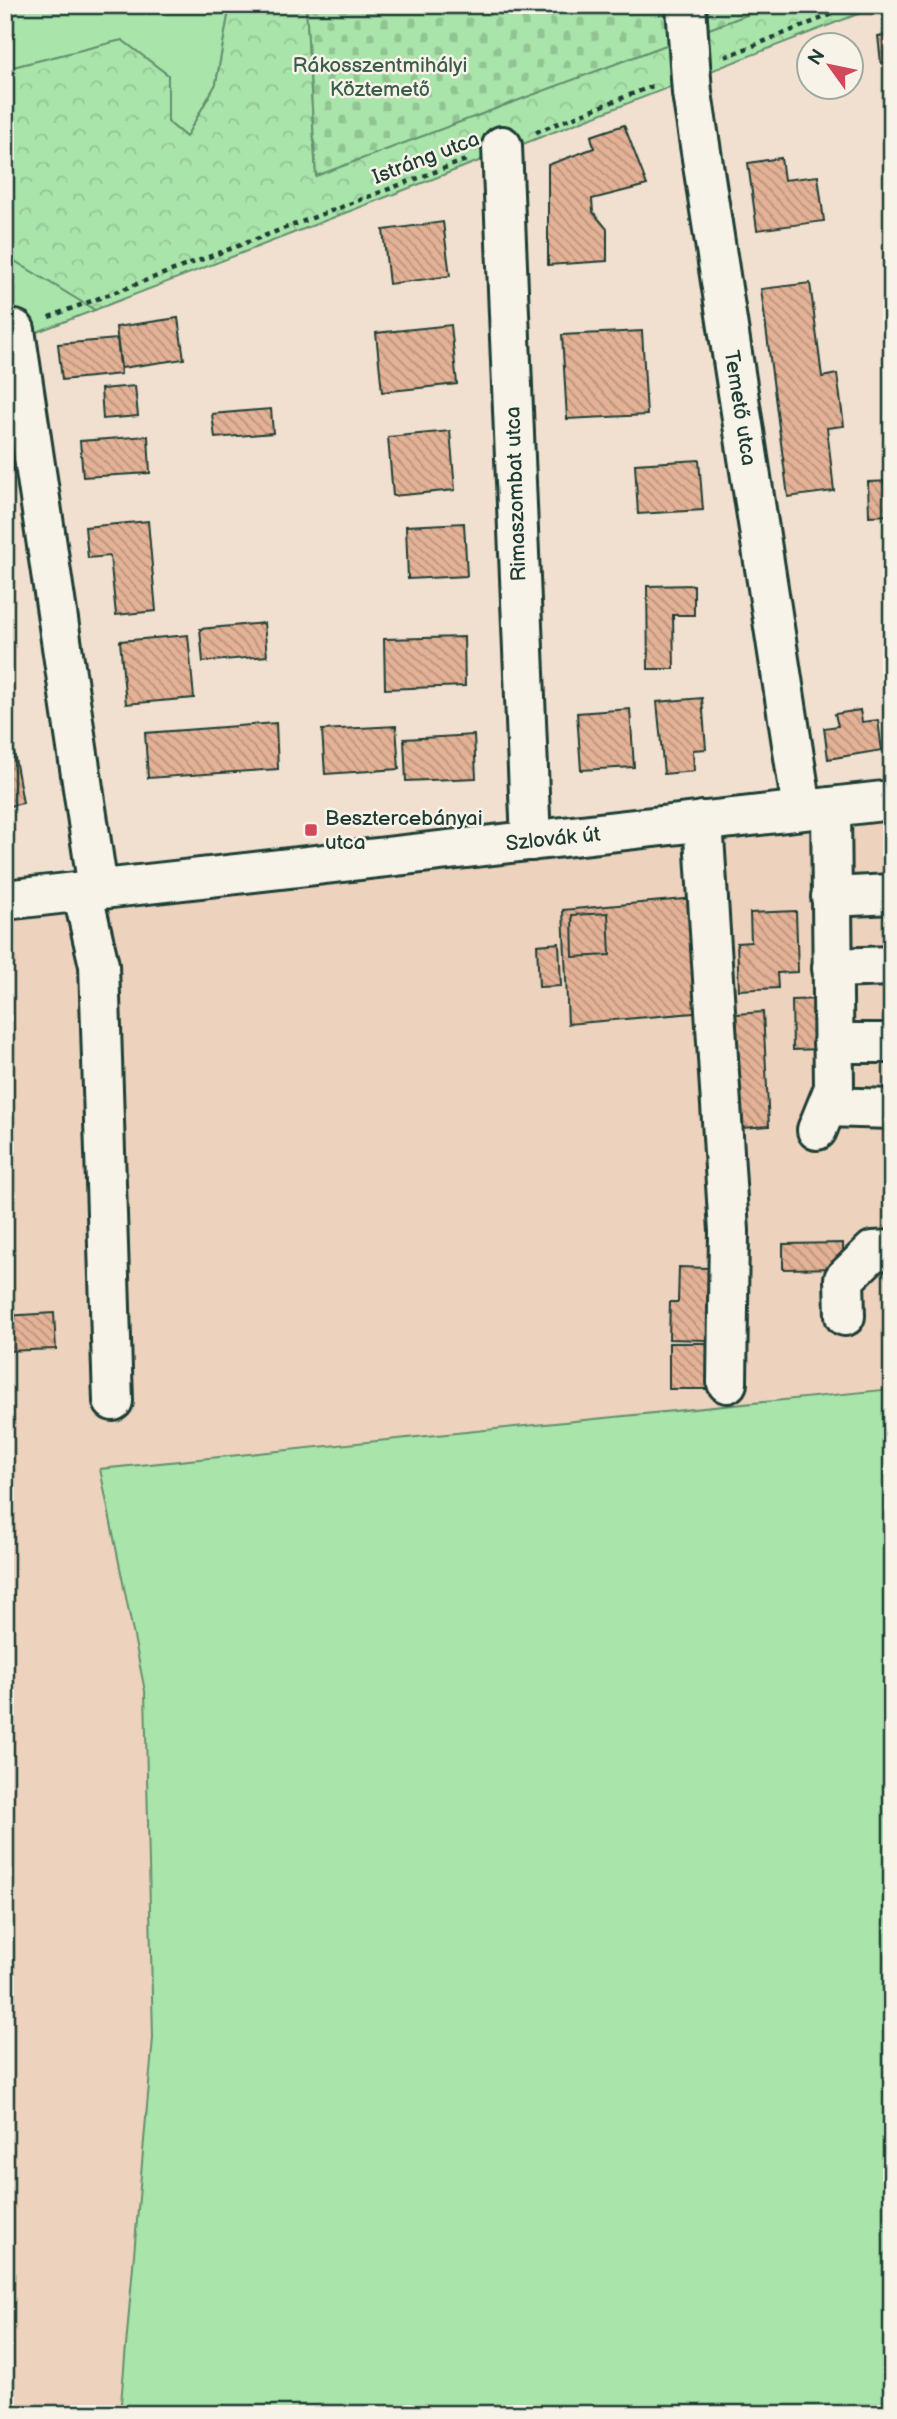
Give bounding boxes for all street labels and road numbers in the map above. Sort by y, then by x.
street label: Istráng utca [369,126,483,190]
street label: Temető utca [719,349,761,467]
street label: Rimaszombat utca [500,406,532,582]
street label: Szlovák út [505,822,602,856]

